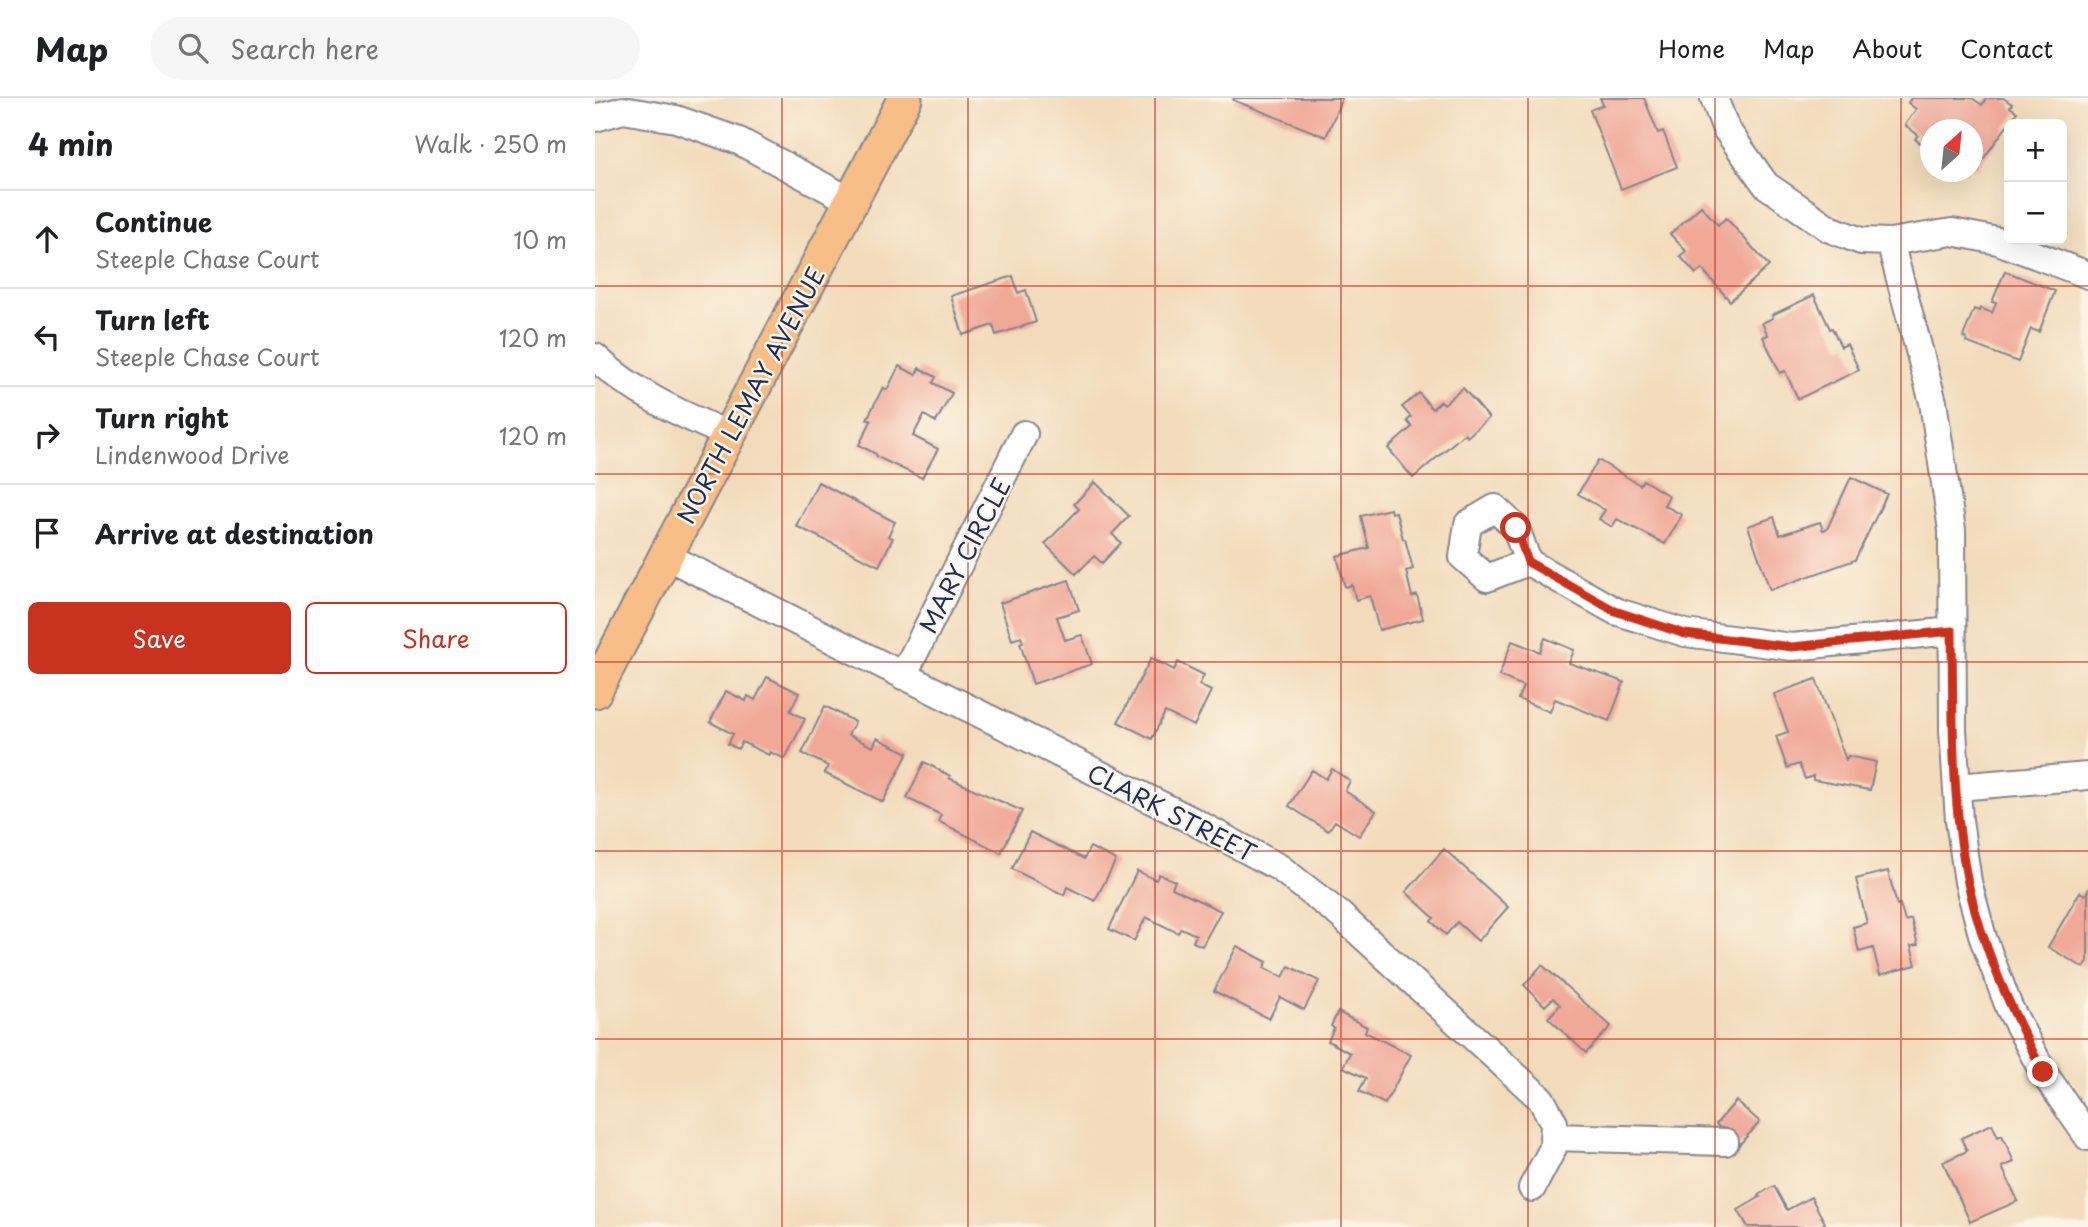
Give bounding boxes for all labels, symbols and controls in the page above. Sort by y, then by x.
search box [150,17,640,80]
text: Map [35,23,108,73]
icon: search [174,29,212,67]
text: Search here [230,29,379,68]
text: Home [1658,30,1725,66]
text: Map [1763,30,1814,66]
text: About [1852,30,1922,66]
text: Contact [1960,30,2053,66]
north arrow [1920,119,1983,182]
map controls [2004,119,2067,245]
button: + [2004,119,2067,182]
text: 4 min [28,121,114,166]
text: Walk · 250 m [414,126,567,161]
button: − [2004,182,2067,245]
text: Continue [95,202,212,241]
icon: ahead [28,220,66,258]
text: 10 m [513,222,567,257]
text: Steeple Chase Court [95,241,319,276]
street label: NORTH LEMAY AVENUE [667,260,833,530]
text: Turn left [95,300,210,339]
icon: left [28,318,66,356]
text: 120 m [499,320,567,355]
text: Steeple Chase Court [95,339,319,374]
text: Turn right [95,398,229,437]
icon: right [28,416,66,454]
text: 120 m [499,418,567,453]
text: Lindenwood Drive [95,437,289,472]
street label: MARY CIRCLE [909,471,1019,639]
route start [1500,512,1531,543]
icon: arrive [28,514,66,552]
text: Arrive at destination [95,514,374,553]
button: Save [28,602,291,674]
button: Share [305,602,567,674]
street label: CLARK STREET [1082,754,1263,870]
route end [2027,1056,2058,1087]

